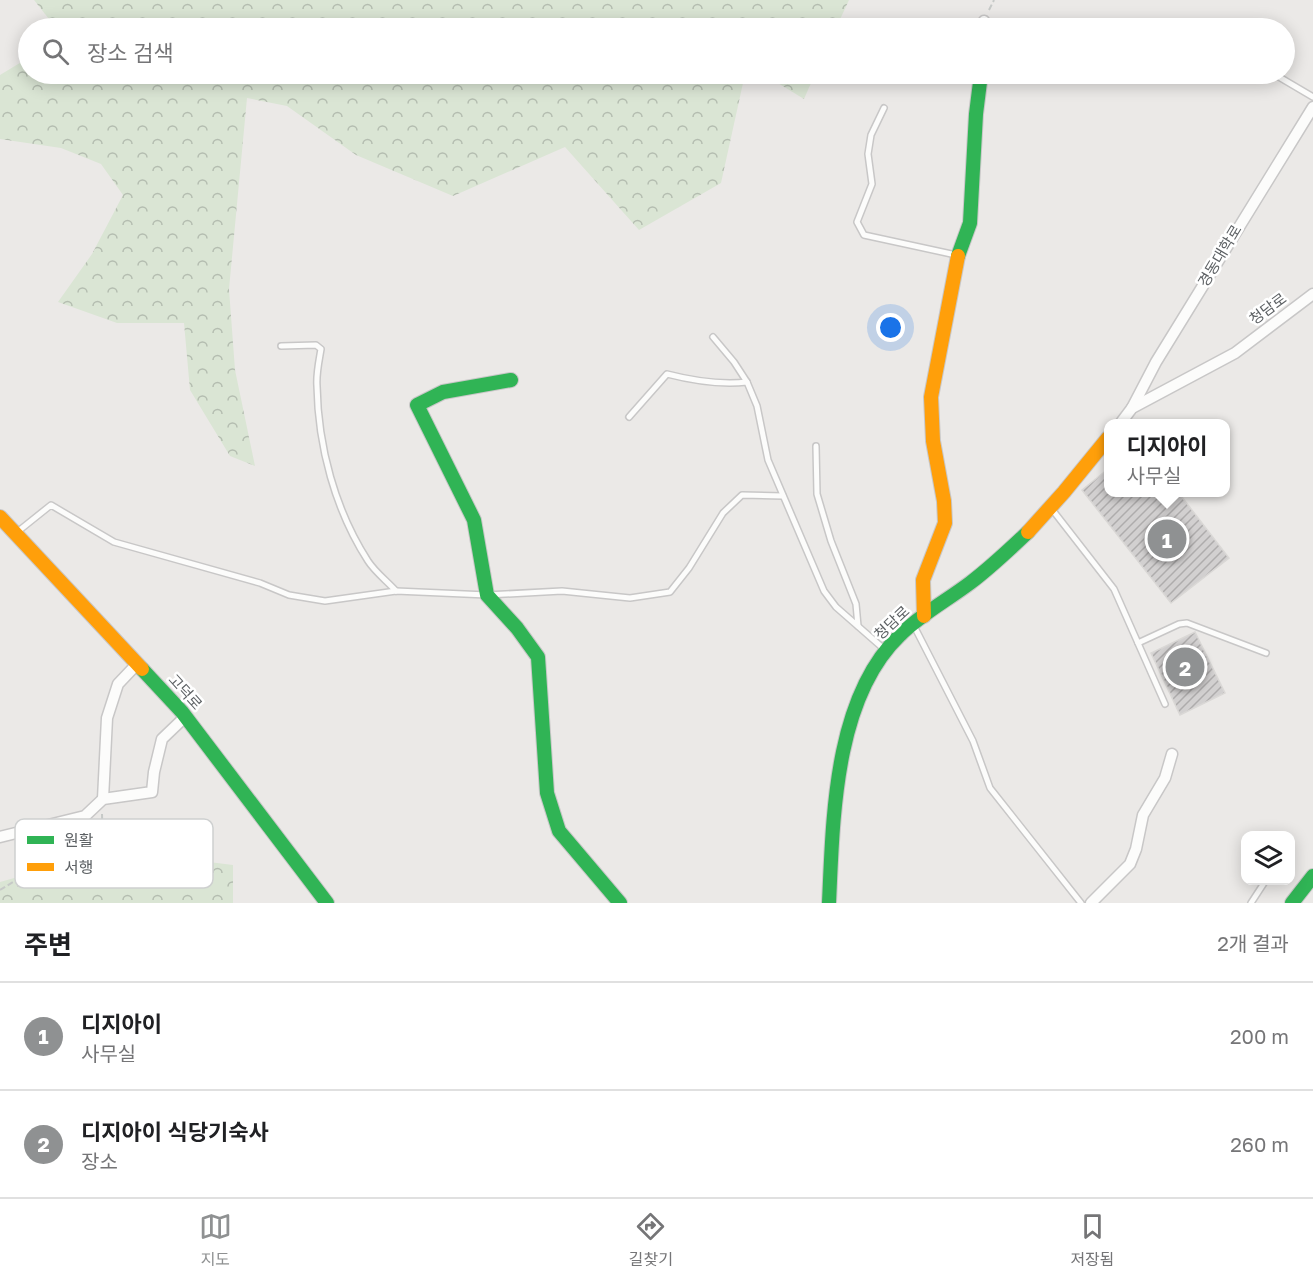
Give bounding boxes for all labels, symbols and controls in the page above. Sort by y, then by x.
search box [18,18,1295,84]
icon: search [39,35,72,68]
text: 장소 검색 [87,39,173,66]
street label: 경동대학로 [1194,221,1245,290]
street label: 청담로 [1245,289,1289,328]
your location [876,313,905,342]
popup [1104,419,1230,497]
text: 디지아이 [1127,432,1207,459]
text: 사무실 [1127,463,1182,487]
pin: 1 [1148,516,1186,562]
street label: 청담로 [870,602,913,643]
pin: 2 [1166,644,1204,690]
street label: 고덕로 [165,670,206,713]
legend [15,819,213,888]
text: 원활 [64,830,94,850]
map controls [1241,831,1295,885]
button: layers [1241,831,1295,885]
text: 서행 [64,857,93,877]
text: 주변 [24,929,72,960]
text: 2개 결과 [1217,931,1289,955]
text: 디지아이 [81,1010,162,1037]
text: 1 [38,1024,49,1048]
text: 200 m [1230,1024,1289,1048]
text: 사무실 [81,1041,136,1065]
text: 디지아이 식당기숙사 [81,1118,269,1145]
text: 2 [37,1132,50,1156]
text: 260 m [1230,1132,1289,1156]
text: 장소 [81,1149,118,1173]
tab: 지도 [199,1210,232,1270]
tab: 길찾기 [629,1210,673,1270]
tab: 저장됨 [1070,1210,1114,1270]

